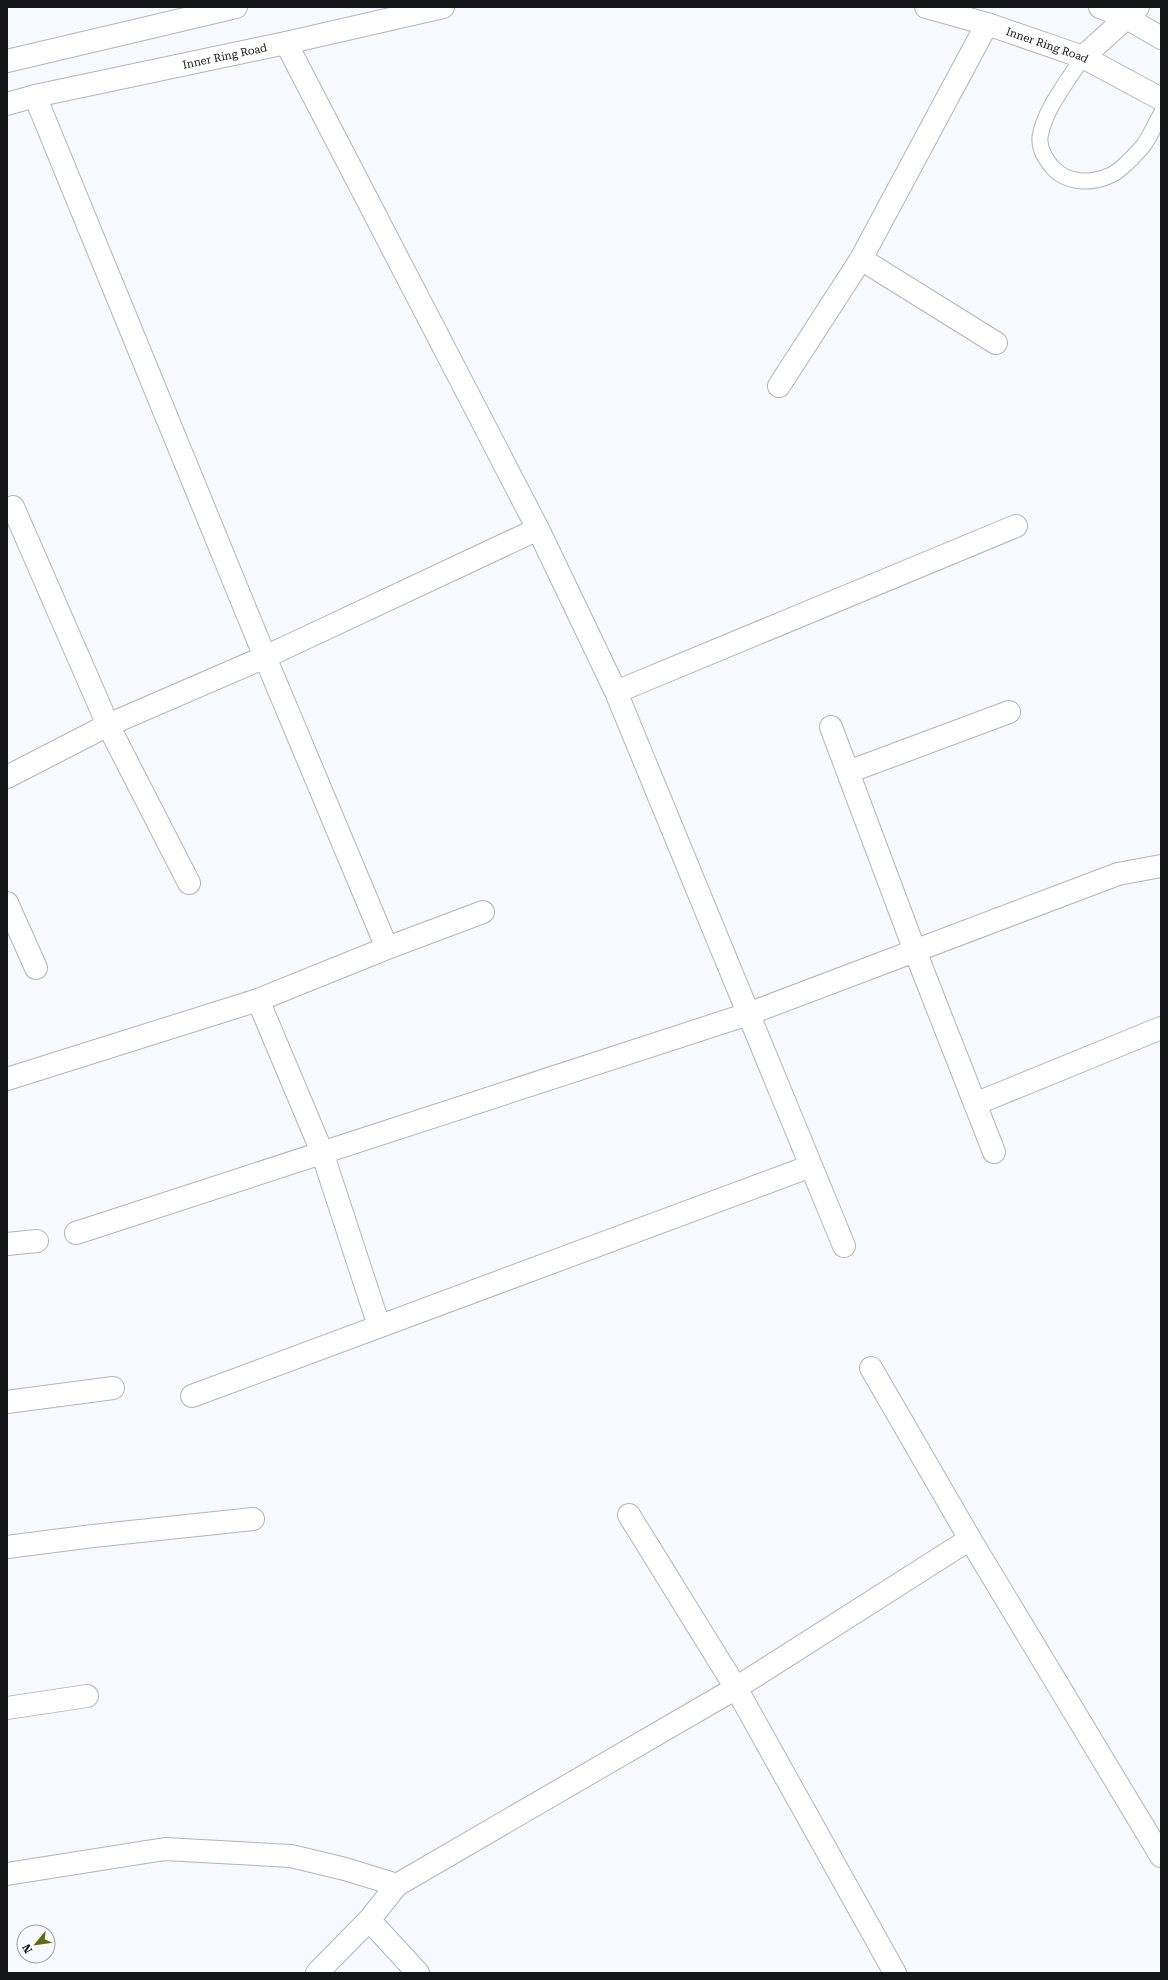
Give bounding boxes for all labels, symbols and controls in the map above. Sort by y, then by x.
street label: Inner Ring Road [1004,25,1090,66]
street label: Inner Ring Road [181,41,268,72]
north arrow [16,1924,56,1964]
text: N [20,1941,35,1955]

